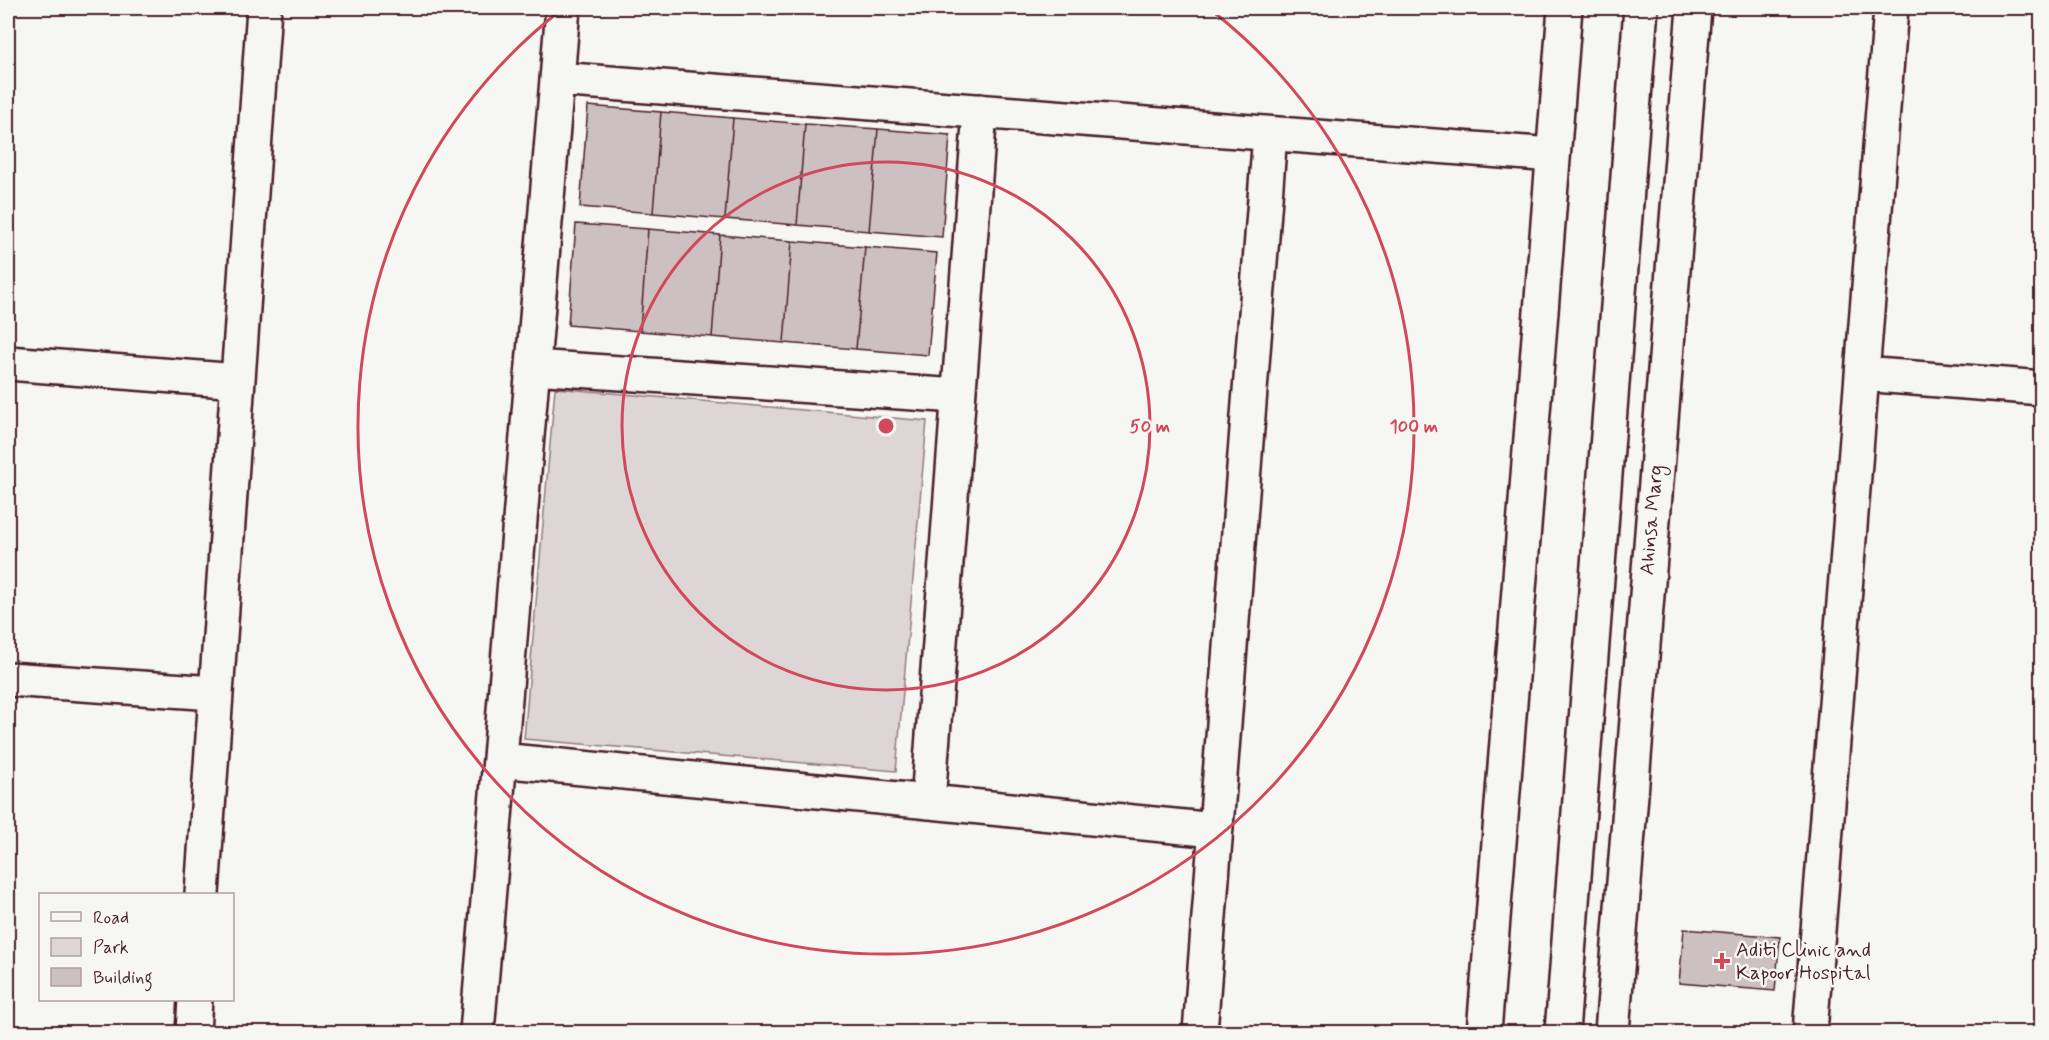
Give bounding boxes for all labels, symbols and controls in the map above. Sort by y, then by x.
text: 50 m [1130,415,1170,439]
text: 100 m [1390,415,1438,439]
centre of rings [876,416,896,436]
street label: Ahinsa Marg [1634,464,1671,576]
legend [39,893,234,1001]
text: Road [93,906,129,930]
text: Park [93,936,129,960]
place label: Aditi Clinic and Kapoor Hospital [1736,937,1871,987]
marker: Aditi Clinic and Kapoor Hospital [1713,952,1731,970]
text: Building [93,966,153,992]

